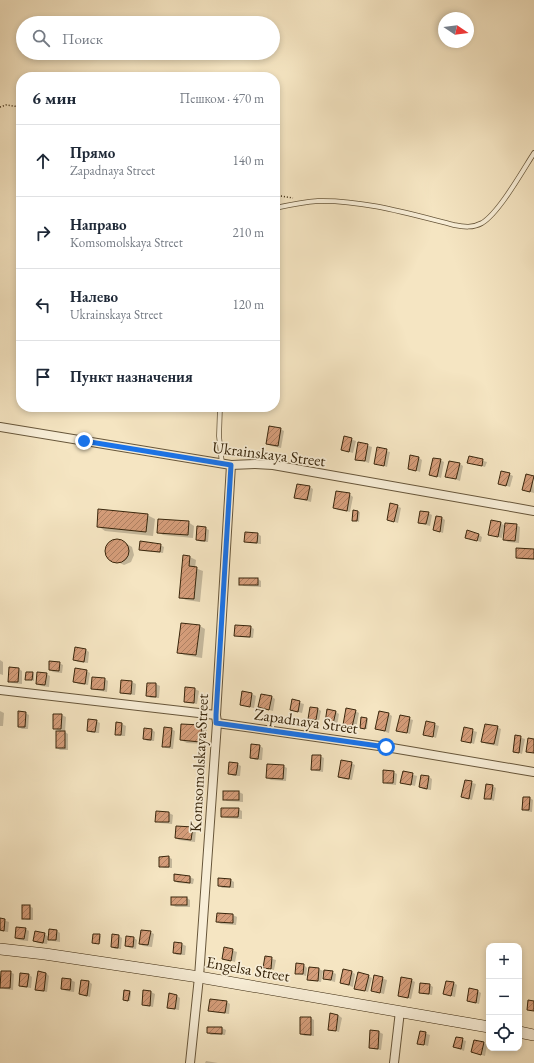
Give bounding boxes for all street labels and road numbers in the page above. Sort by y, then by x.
street label: Ukrainskaya Street [211,437,327,471]
street label: Komsomolskaya Street [185,693,213,833]
street label: Zapadnaya Street [253,703,359,739]
street label: Engelsa Street [205,951,291,987]

